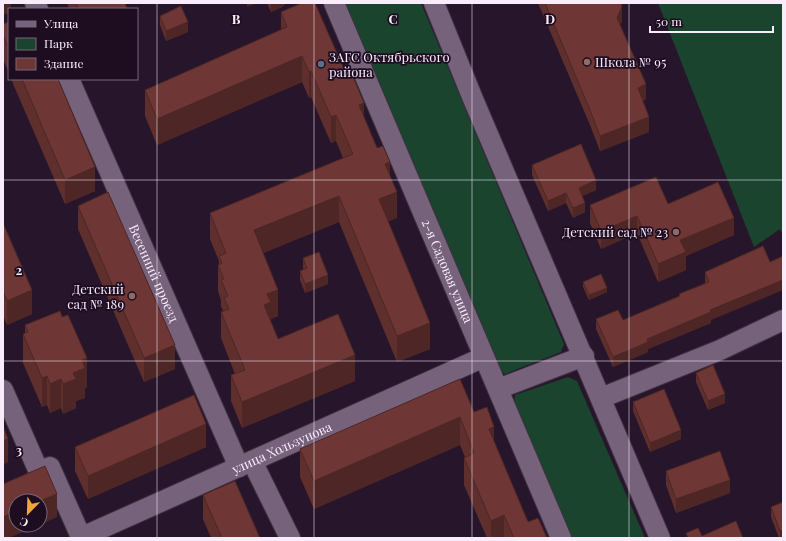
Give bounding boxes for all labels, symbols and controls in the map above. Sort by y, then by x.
legend [8,8,138,80]
scale bar [650,8,773,34]
text: B [232,10,241,27]
text: C [388,10,398,27]
text: D [545,10,555,27]
text: 50 m [656,13,682,29]
text: Улица [43,15,78,31]
text: Парк [44,35,73,51]
place label: ЗАГС Октябрьского района [329,48,450,80]
place label: Школа № 95 [595,53,666,70]
text: Здание [44,55,84,71]
marker: Школа № 95 [582,57,592,67]
marker: ЗАГС Октябрьского района [316,59,326,69]
street label: 2-я Садовая улица [419,216,478,326]
street label: Весенний проезд [126,221,183,325]
place label: Детский сад № 23 [562,223,668,240]
marker: Детский сад № 23 [671,227,681,237]
text: 2 [16,261,23,278]
place label: Детский сад № 189 [67,280,124,312]
marker: Детский сад № 189 [127,291,137,301]
street label: улица Хользунова [228,417,335,477]
text: 3 [16,441,22,458]
north arrow [8,493,48,533]
text: С [17,514,30,531]

